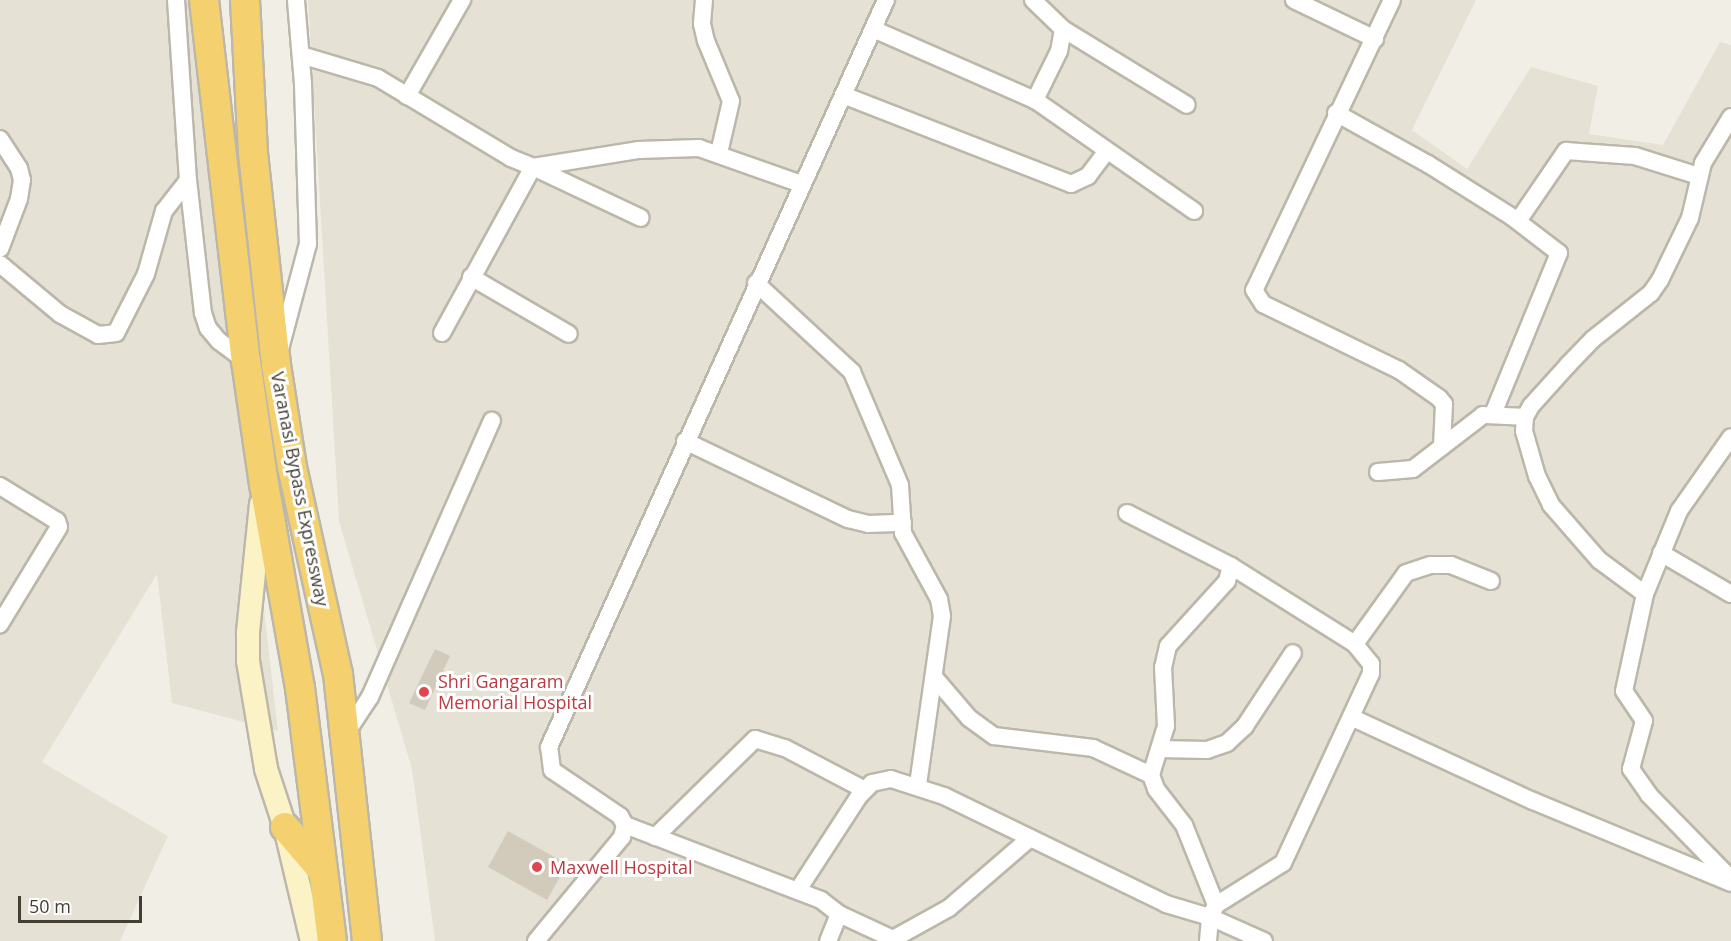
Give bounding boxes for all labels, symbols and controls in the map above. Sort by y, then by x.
street label: Varanasi Bypass Expressway [267,370,333,608]
place label: Shri Gangaram Memorial Hospital [438,671,592,714]
marker: Shri Gangaram Memorial Hospital [415,683,433,701]
place label: Maxwell Hospital [550,856,693,878]
marker: Maxwell Hospital [528,858,546,876]
scale bar [21,884,146,922]
text: 50 m [29,894,71,918]

